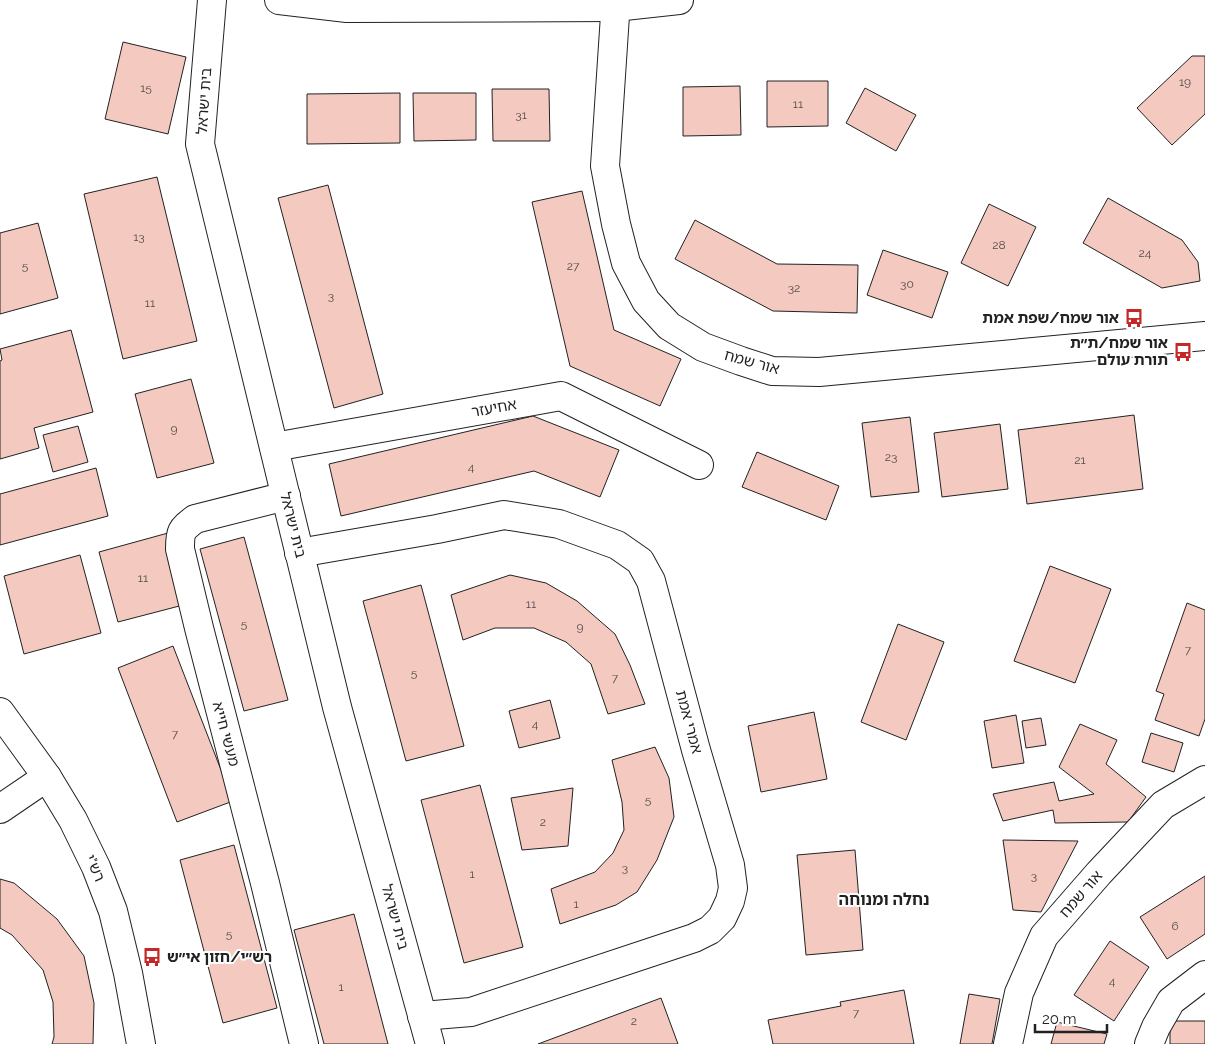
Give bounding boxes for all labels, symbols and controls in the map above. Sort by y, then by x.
street label: בית ישראל [193,66,215,135]
house number: 19 [1179,75,1191,89]
house number: 15 [140,81,152,95]
house number: 11 [793,97,803,111]
house number: 31 [515,108,527,122]
house number: 13 [133,230,145,244]
house number: 28 [992,238,1006,252]
house number: 24 [1139,246,1152,260]
house number: 5 [22,259,29,273]
house number: 27 [567,259,580,273]
house number: 30 [900,277,914,291]
house number: 32 [788,281,800,295]
house number: 3 [328,289,334,303]
house number: 11 [145,296,155,310]
bus stop icon: אור שמח/שפת אמת [1123,307,1145,329]
place label: אור שמח/שפת אמת [982,309,1119,327]
place label: אור שמח/ת״ת תורת עולם [1070,334,1168,369]
bus stop icon: אור שמח/ת״ת תורת עולם [1172,341,1194,363]
street label: אור שמח [722,346,782,378]
street label: אחיעזר [470,395,518,421]
house number: 9 [170,422,178,436]
house number: 23 [885,450,897,464]
house number: 21 [1074,453,1086,467]
house number: 4 [468,460,475,474]
street label: בית ישראל [276,490,310,560]
house number: 11 [138,571,148,585]
house number: 11 [526,597,536,611]
house number: 5 [241,617,248,631]
house number: 9 [576,620,584,634]
house number: 7 [1185,643,1192,657]
house number: 5 [411,666,418,680]
house number: 7 [612,671,619,685]
street label: אמרי אמת [672,688,706,756]
street label: מעשי חייא [209,700,243,768]
house number: 4 [532,717,539,731]
house number: 7 [172,727,179,741]
house number: 5 [645,793,652,807]
house number: 2 [540,815,546,829]
street label: רש"י [81,852,109,884]
house number: 3 [622,861,628,875]
house number: 1 [469,867,475,881]
street label: אור שמח [1056,867,1106,921]
house number: 3 [1031,869,1037,883]
street label: בית ישראל [378,882,412,952]
district label: נחלה ומנוחה [839,890,929,909]
house number: 1 [573,897,579,911]
house number: 6 [1171,919,1179,933]
house number: 5 [226,927,233,941]
bus stop icon: רש״י/חזון אי״ש [141,946,163,968]
place label: רש״י/חזון אי״ש [167,948,272,966]
house number: 4 [1109,974,1116,988]
house number: 1 [338,980,344,994]
scale bar [1035,1002,1108,1034]
house number: 7 [853,1006,860,1020]
text: 20 m [1042,1010,1077,1028]
house number: 2 [631,1014,637,1028]

